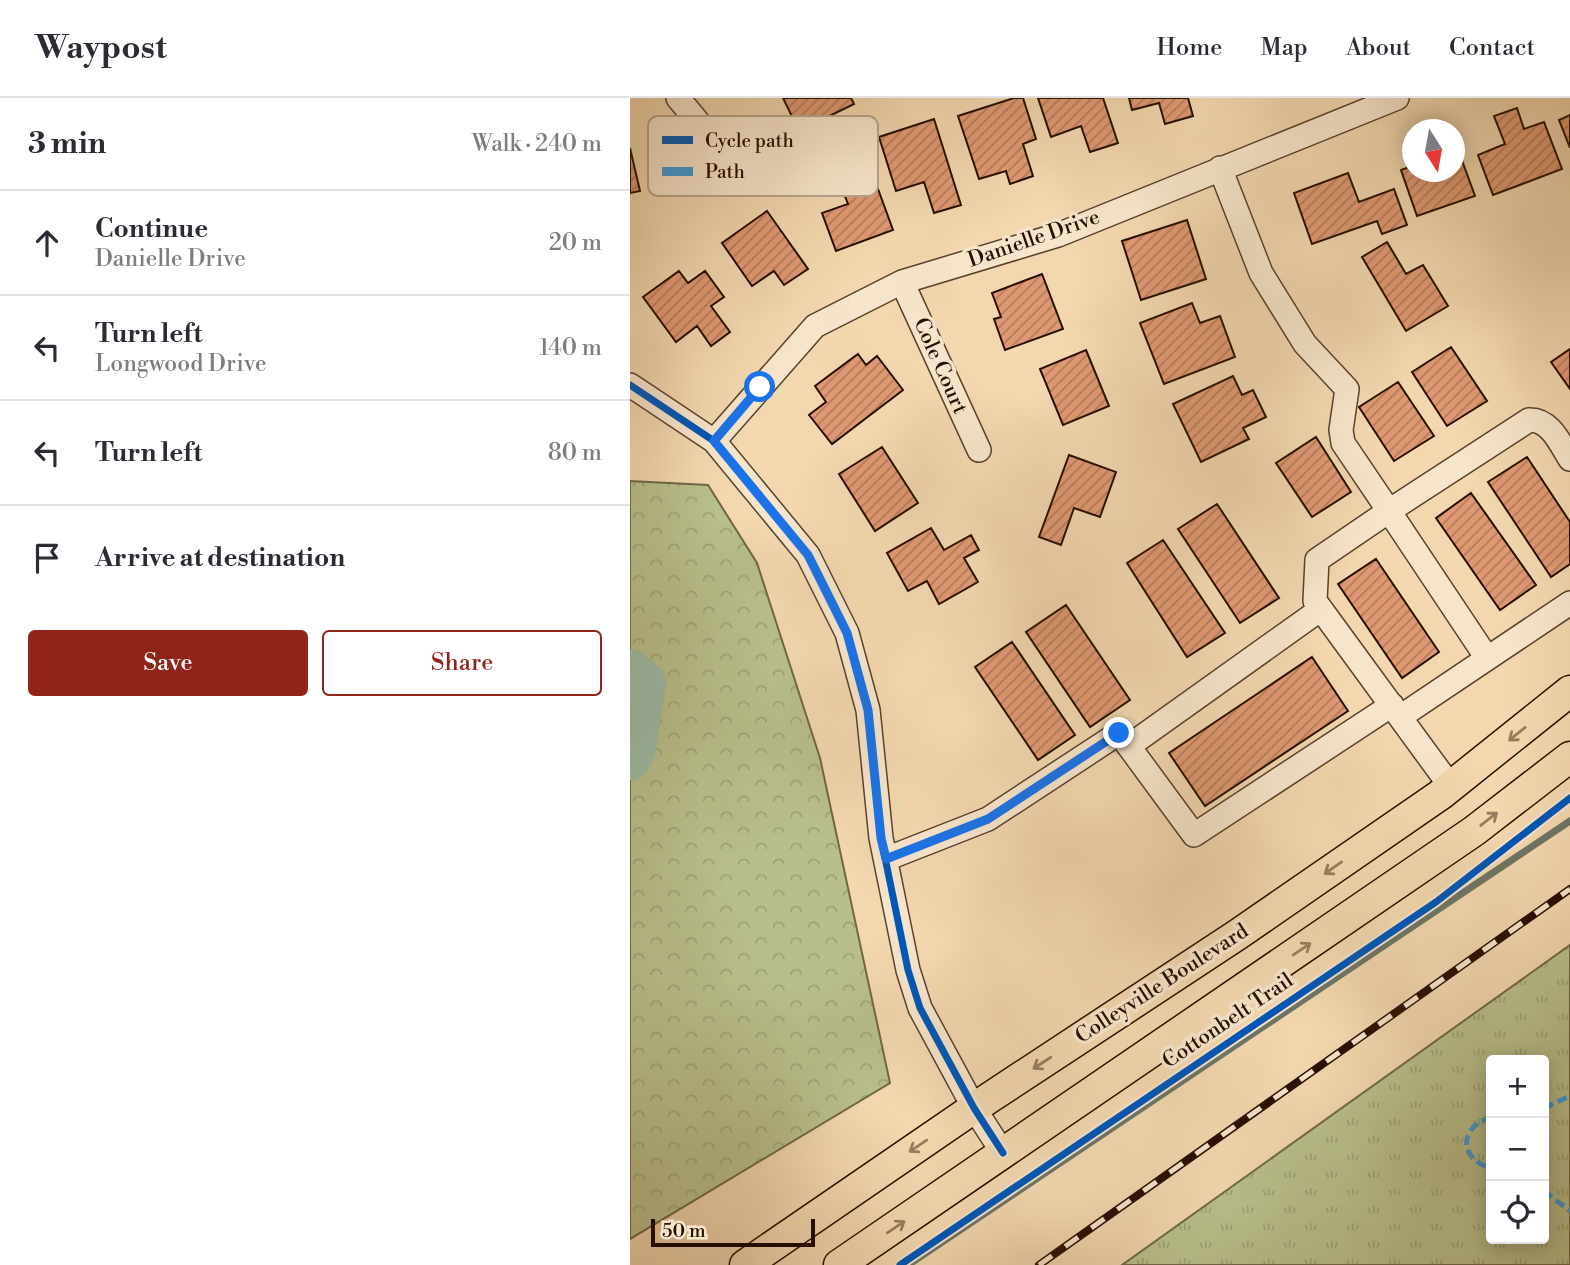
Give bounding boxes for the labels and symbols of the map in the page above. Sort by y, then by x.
legend [648,116,878,196]
north arrow [1402,119,1465,182]
text: Cycle path [705,129,794,153]
text: Path [705,160,745,184]
street label: Danielle Drive [965,204,1103,274]
street label: Cole Court [907,314,973,419]
route start [744,371,775,402]
route end [1103,717,1134,748]
one-way arrow [1508,726,1526,741]
one-way arrow [1479,812,1498,827]
one-way arrow [1324,861,1344,875]
street label: Colleyville Boulevard [1071,918,1254,1050]
one-way arrow [1292,942,1311,956]
street label: Cottonbelt Trail [1158,968,1298,1074]
one-way arrow [1033,1056,1053,1070]
one-way arrow [909,1139,928,1153]
scale bar [651,1216,816,1248]
one-way arrow [885,1219,905,1233]

